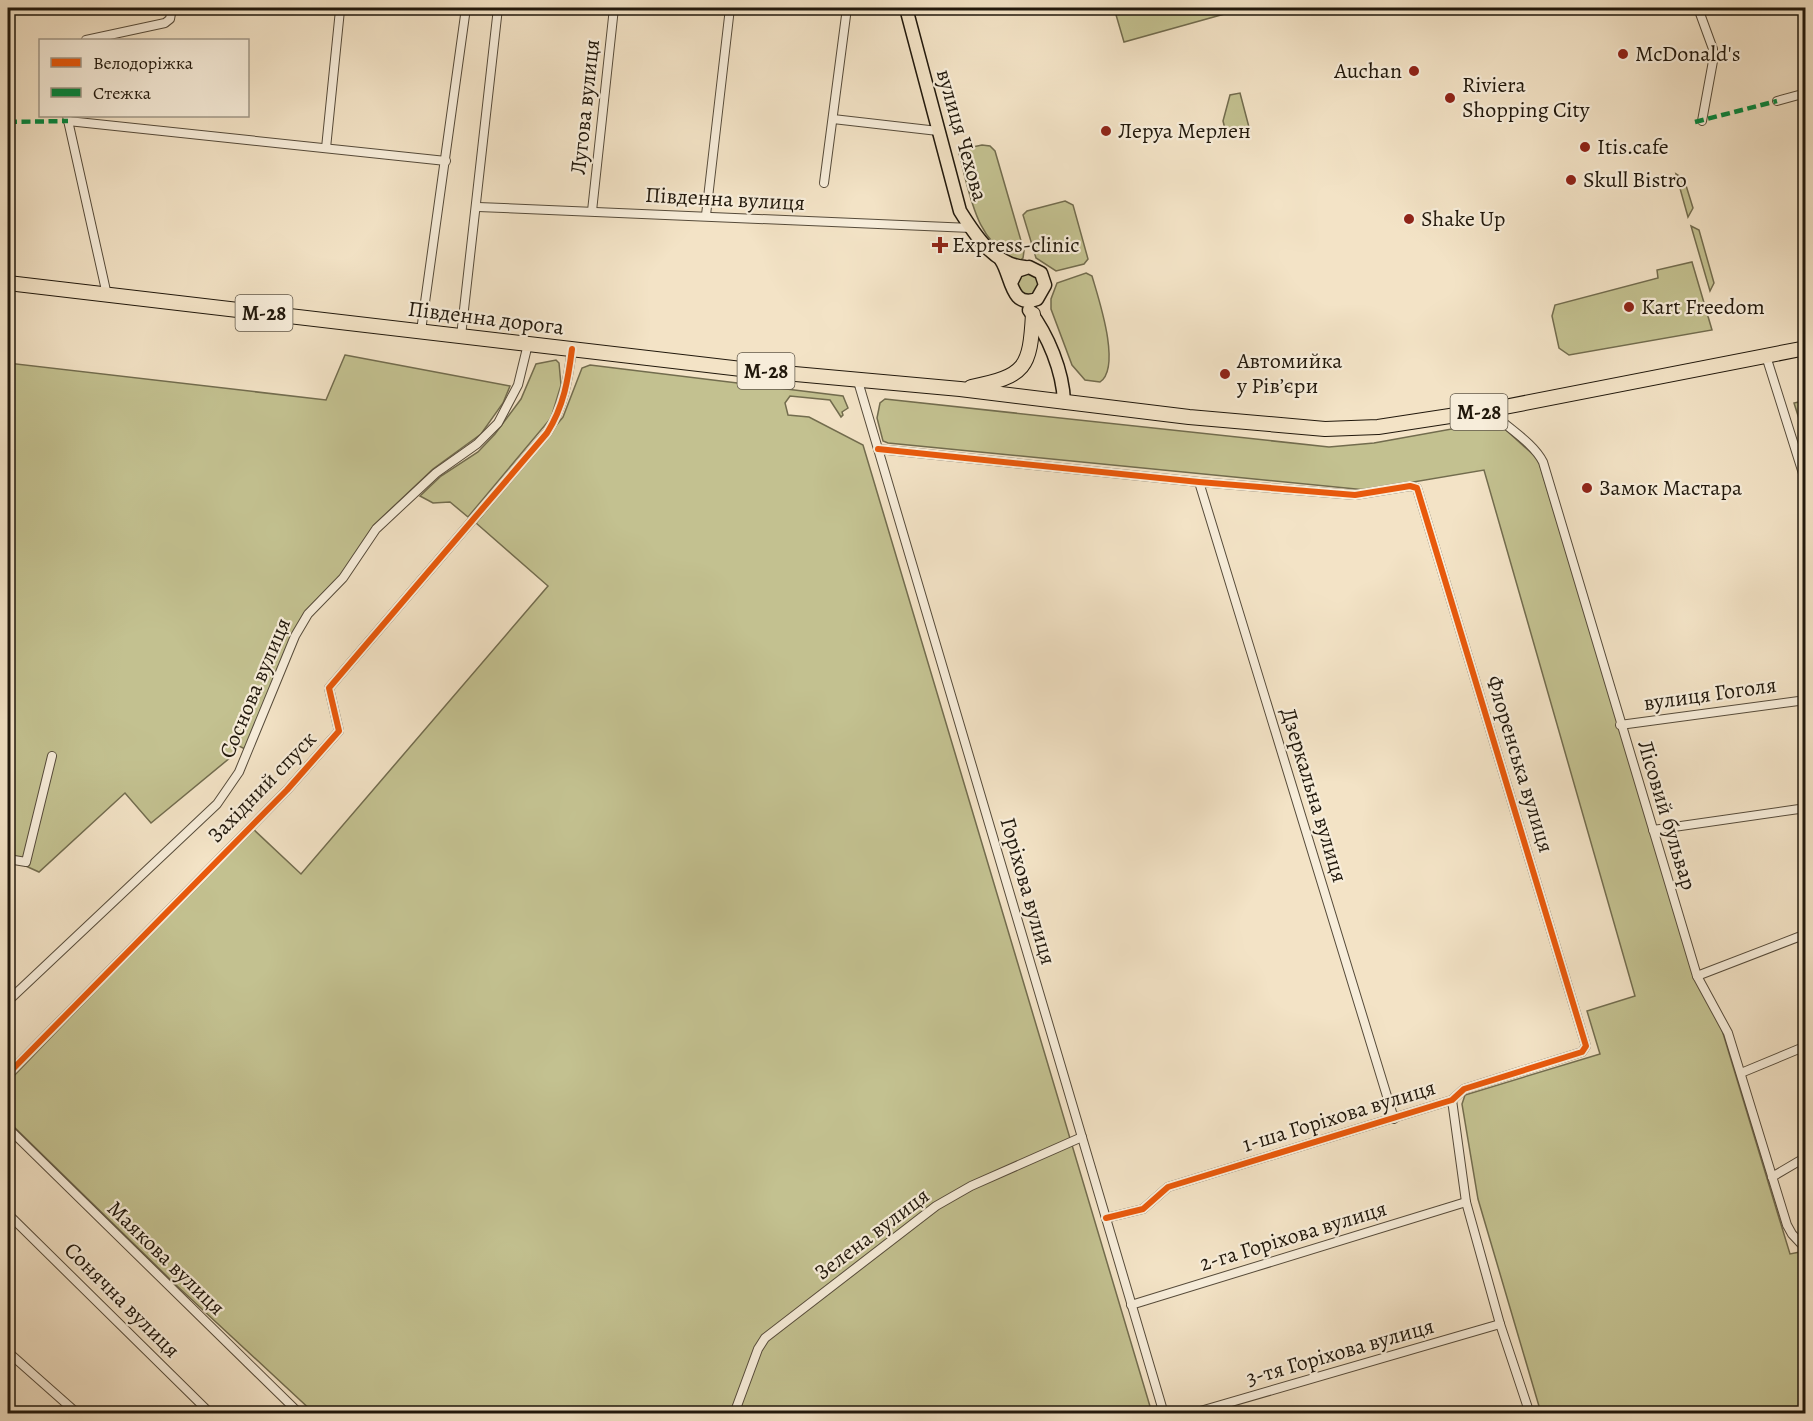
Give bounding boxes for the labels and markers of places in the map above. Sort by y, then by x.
place label: McDonald's [1635,39,1741,69]
marker: McDonald's [1616,47,1630,61]
place label: Auchan [1333,56,1402,86]
marker: Auchan [1407,64,1421,78]
place label: Riviera Shopping City [1462,70,1590,125]
marker: Riviera Shopping City [1443,91,1457,105]
place label: Леруа Мерлен [1118,116,1251,146]
marker: Леруа Мерлен [1099,124,1113,138]
place label: Itis.cafe [1597,132,1669,162]
marker: Itis.cafe [1578,140,1592,154]
place label: Skull Bistro [1583,165,1687,195]
marker: Skull Bistro [1564,173,1578,187]
place label: Shake Up [1421,204,1505,234]
marker: Shake Up [1402,212,1416,226]
place label: Express-clinic [952,230,1080,260]
marker: Express-clinic [933,238,947,252]
place label: Kart Freedom [1641,292,1765,322]
marker: Kart Freedom [1622,300,1636,314]
place label: Автомийка у Рівʼєри [1236,346,1343,401]
marker: Автомийка у Рівʼєри [1218,367,1232,381]
place label: Замок Мастара [1599,473,1743,503]
marker: Замок Мастара [1580,481,1594,495]

